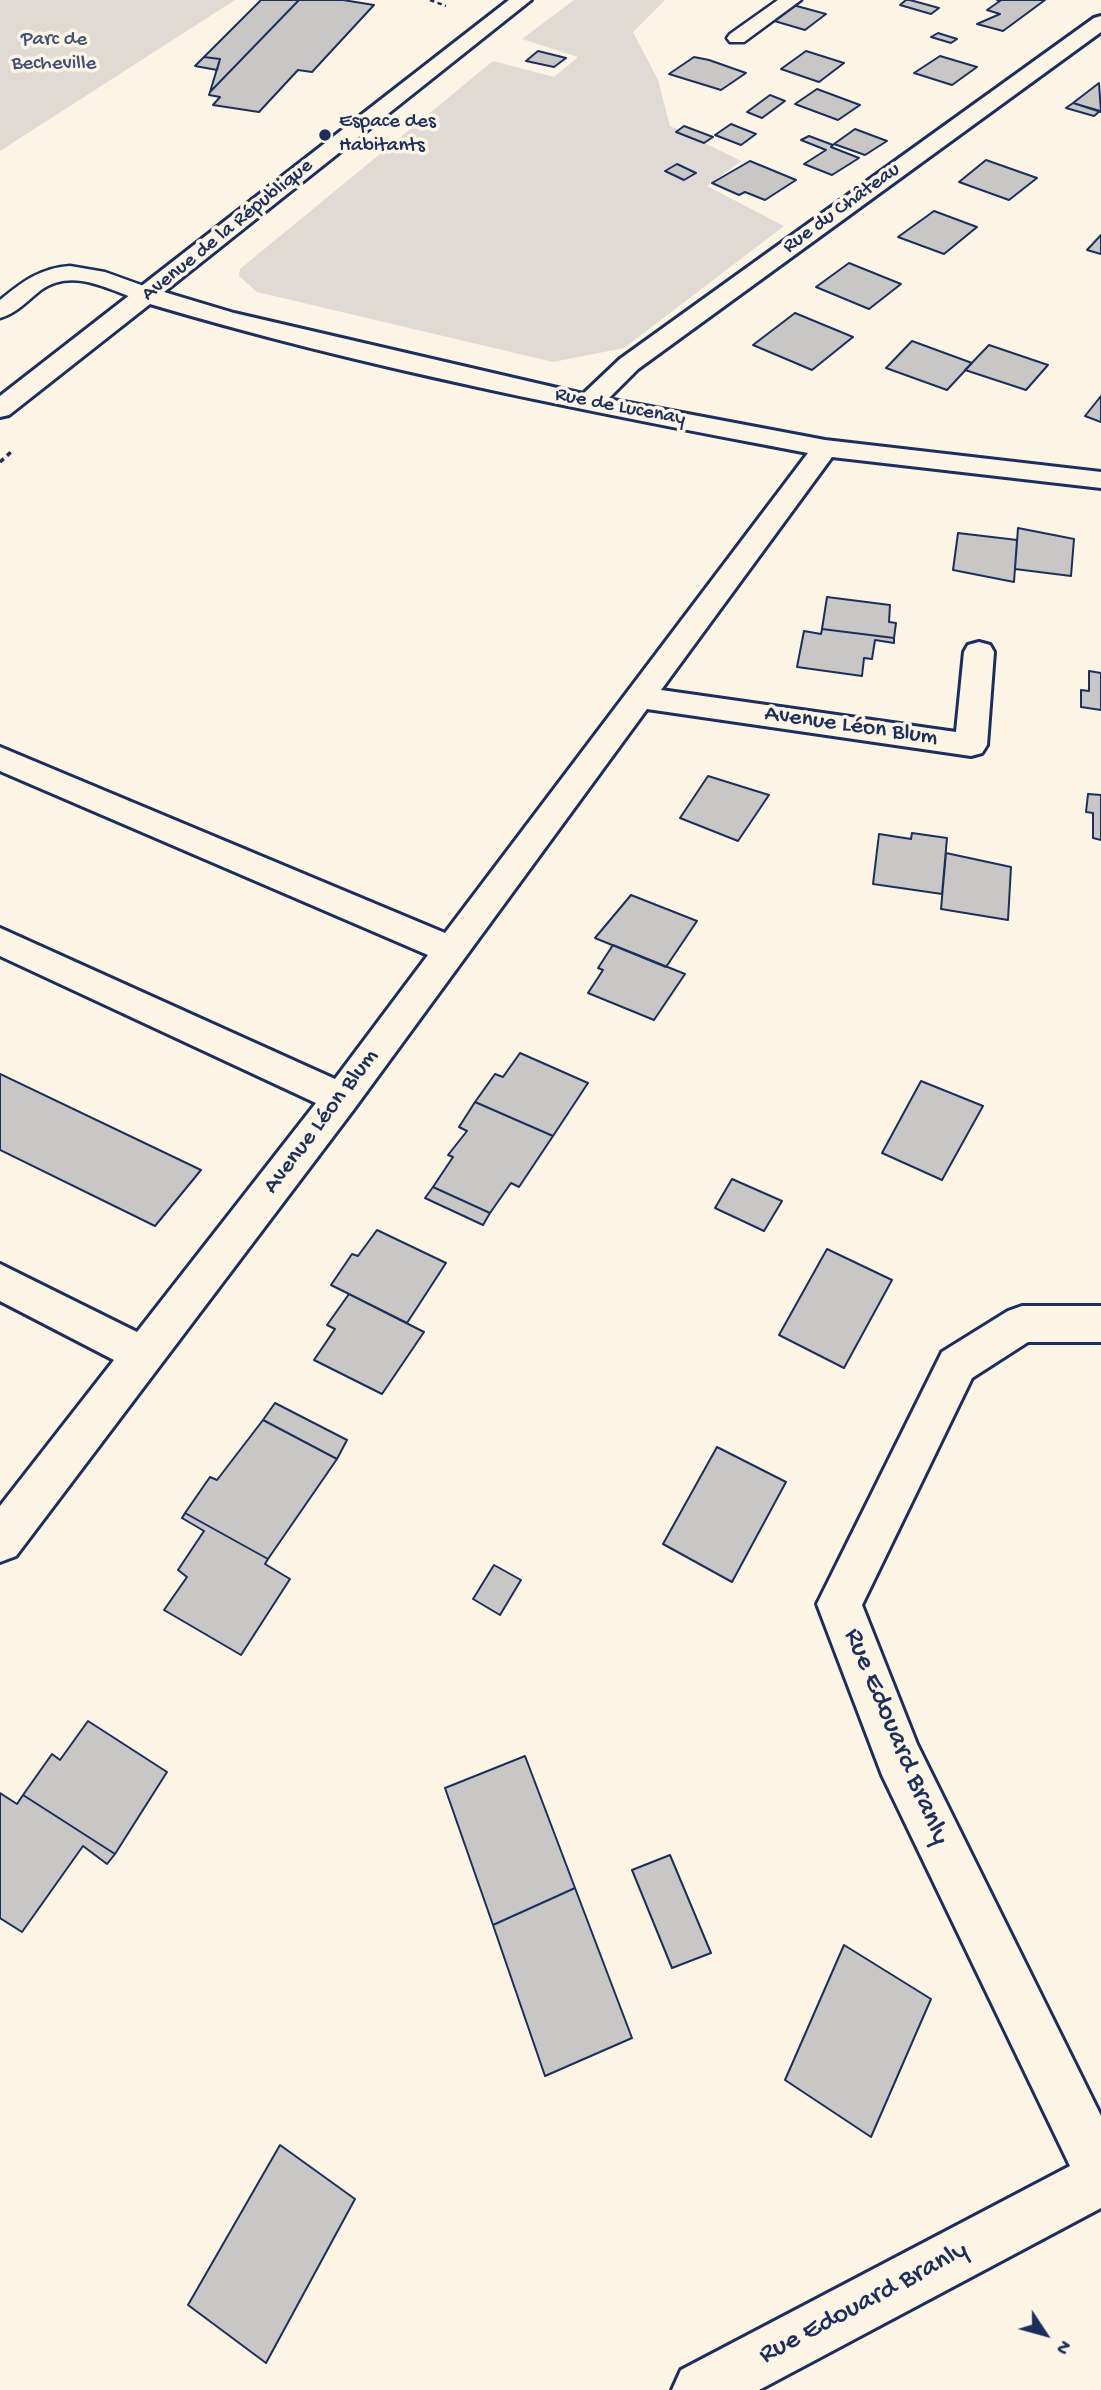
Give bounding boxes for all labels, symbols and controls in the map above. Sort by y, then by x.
park label: Parc de Becheville [12,28,96,78]
place label: Espace des Habitants [339,110,436,160]
marker: Espace des Habitants [317,127,333,143]
street label: Avenue de la République [137,154,319,308]
street label: Rue du Château [778,158,906,260]
street label: Rue de Lucenay [553,383,687,433]
street label: Avenue Léon Blum [763,701,939,753]
street label: Avenue Léon Blum [258,1044,386,1200]
street label: Rue Edouard Branly [834,1624,956,1850]
street label: Rue Edouard Branly [754,2235,974,2373]
north arrow [1010,2299,1080,2369]
text: N [1049,2335,1075,2358]

